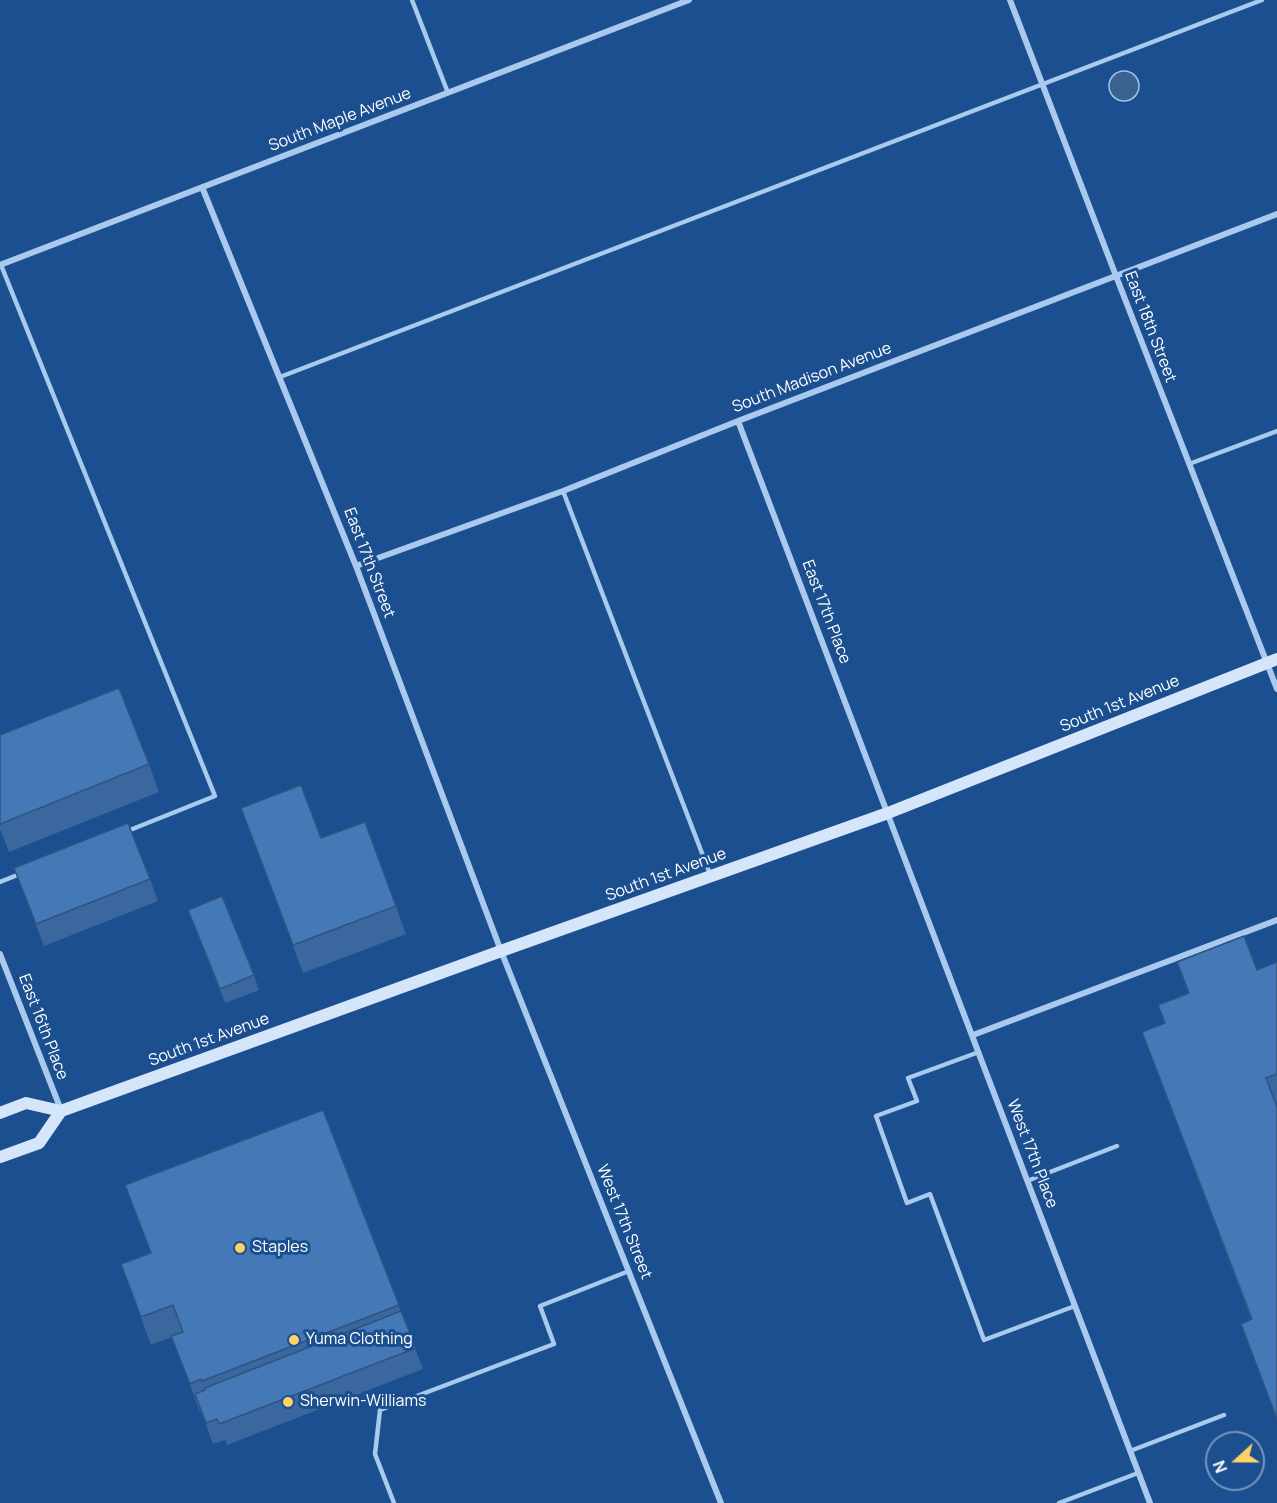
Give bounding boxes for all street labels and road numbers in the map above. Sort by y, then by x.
street label: South Maple Avenue [266,84,414,156]
street label: East 18th Street [1120,269,1180,385]
street label: South Madison Avenue [730,339,894,417]
street label: East 17th Street [339,505,399,621]
street label: East 17th Place [797,557,855,667]
street label: South 1st Avenue [1058,671,1182,737]
street label: South 1st Avenue [603,844,729,906]
street label: East 16th Place [14,971,72,1083]
street label: South 1st Avenue [146,1009,272,1071]
street label: West 17th Place [1002,1097,1062,1211]
street label: West 17th Street [592,1162,656,1282]

